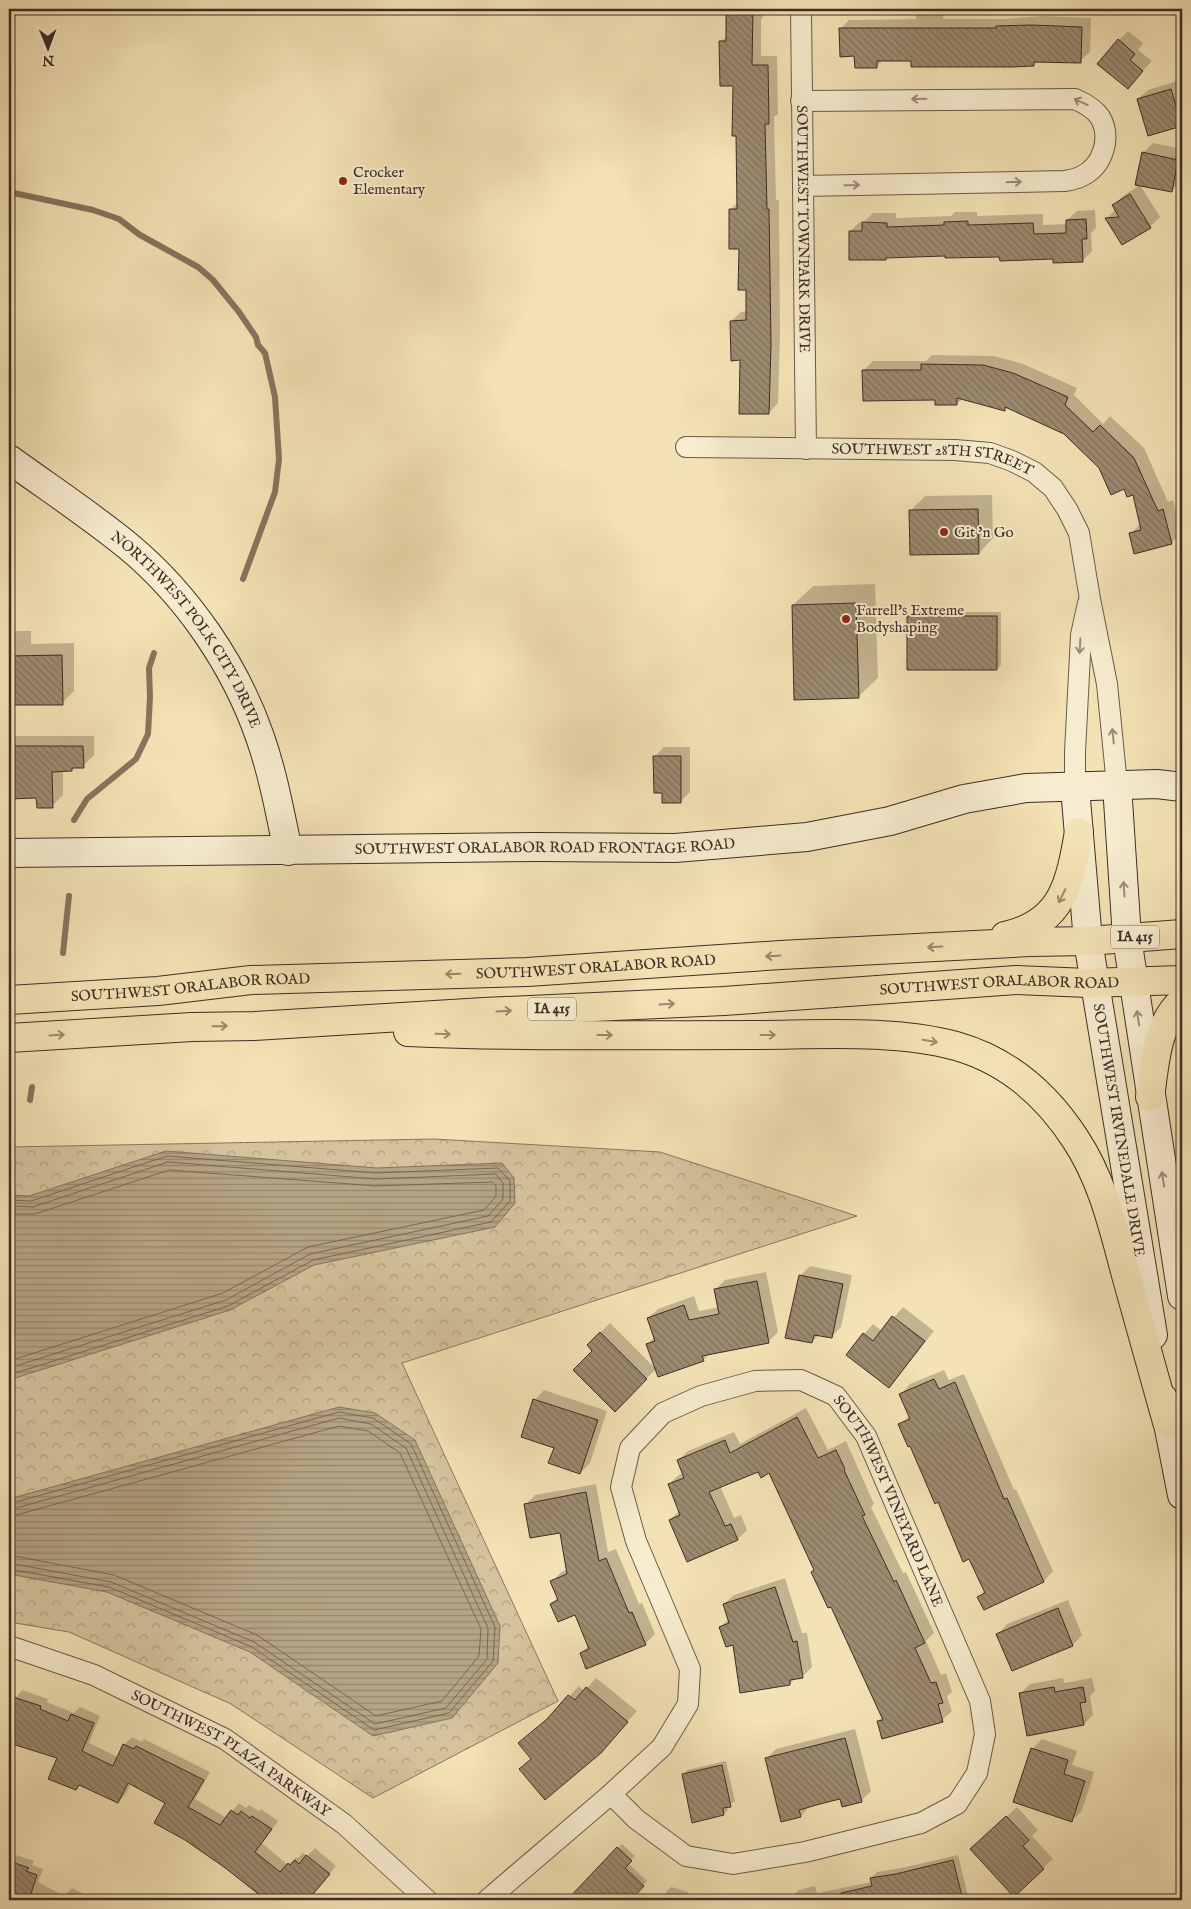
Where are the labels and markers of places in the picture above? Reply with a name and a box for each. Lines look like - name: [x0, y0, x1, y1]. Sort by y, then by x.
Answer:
- place label: Crocker Elementary: [353, 163, 426, 199]
- marker: Crocker Elementary: [337, 175, 349, 187]
- place label: Git 'n Go: [954, 523, 1014, 542]
- marker: Git 'n Go: [938, 526, 950, 538]
- place label: Farrell's Extreme Bodyshaping: [856, 601, 964, 637]
- marker: Farrell's Extreme Bodyshaping: [840, 613, 852, 625]

